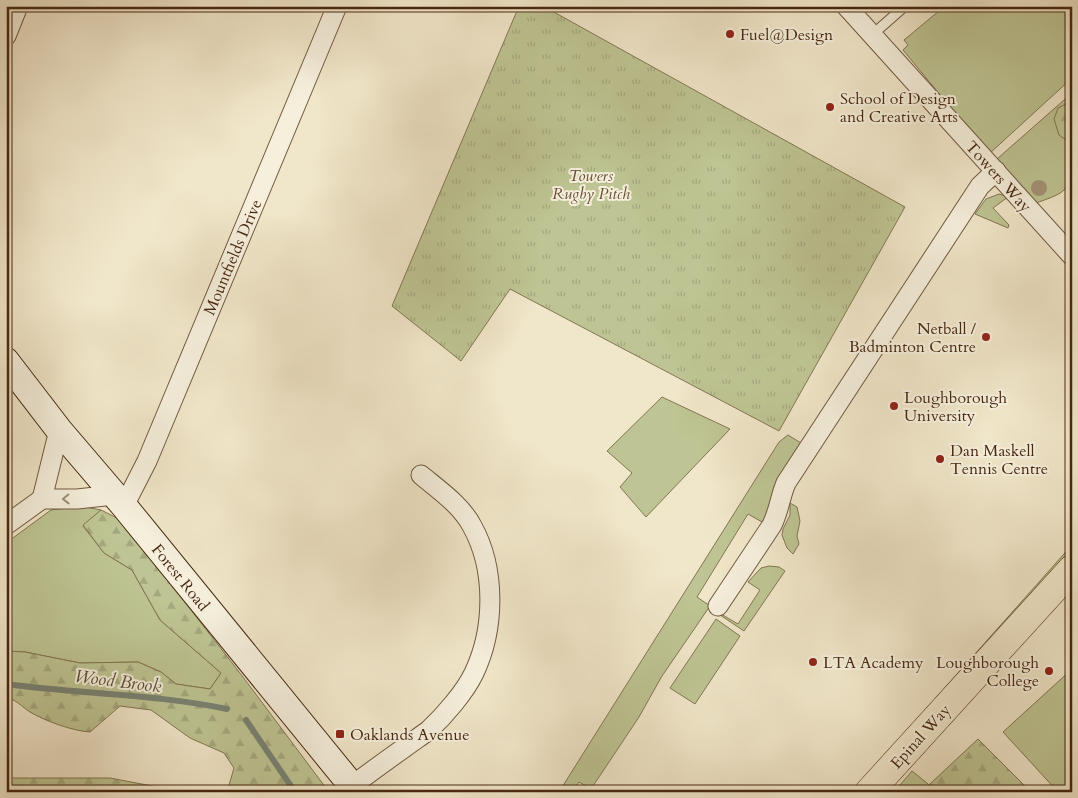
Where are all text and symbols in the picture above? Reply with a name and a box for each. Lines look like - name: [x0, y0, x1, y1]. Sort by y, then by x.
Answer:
- place label: Fuel@Design: [740, 24, 833, 46]
- marker: Fuel@Design: [724, 28, 736, 40]
- place label: School of Design and Creative Arts: [840, 88, 958, 128]
- marker: School of Design and Creative Arts: [824, 101, 836, 113]
- street label: Towers Way: [960, 136, 1037, 218]
- park label: Towers Rugby Pitch: [552, 165, 630, 205]
- street label: Mountfields Drive: [199, 196, 267, 319]
- place label: Netball / Badminton Centre: [849, 318, 977, 358]
- marker: Netball / Badminton Centre: [980, 331, 992, 343]
- place label: Loughborough University: [904, 387, 1007, 427]
- marker: Loughborough University: [888, 400, 900, 412]
- place label: Dan Maskell Tennis Centre: [950, 440, 1048, 480]
- marker: Dan Maskell Tennis Centre: [934, 453, 946, 465]
- one-way arrow: [61, 494, 69, 504]
- street label: Forest Road: [146, 539, 214, 616]
- place label: LTA Academy: [823, 652, 924, 674]
- place label: Loughborough College: [936, 652, 1039, 692]
- marker: LTA Academy: [807, 656, 819, 668]
- water label: Wood Brook: [73, 664, 163, 699]
- marker: Loughborough College: [1043, 665, 1055, 677]
- street label: Epinal Way: [886, 699, 956, 774]
- place label: Oaklands Avenue: [350, 724, 469, 746]
- marker: Oaklands Avenue: [334, 728, 346, 740]

